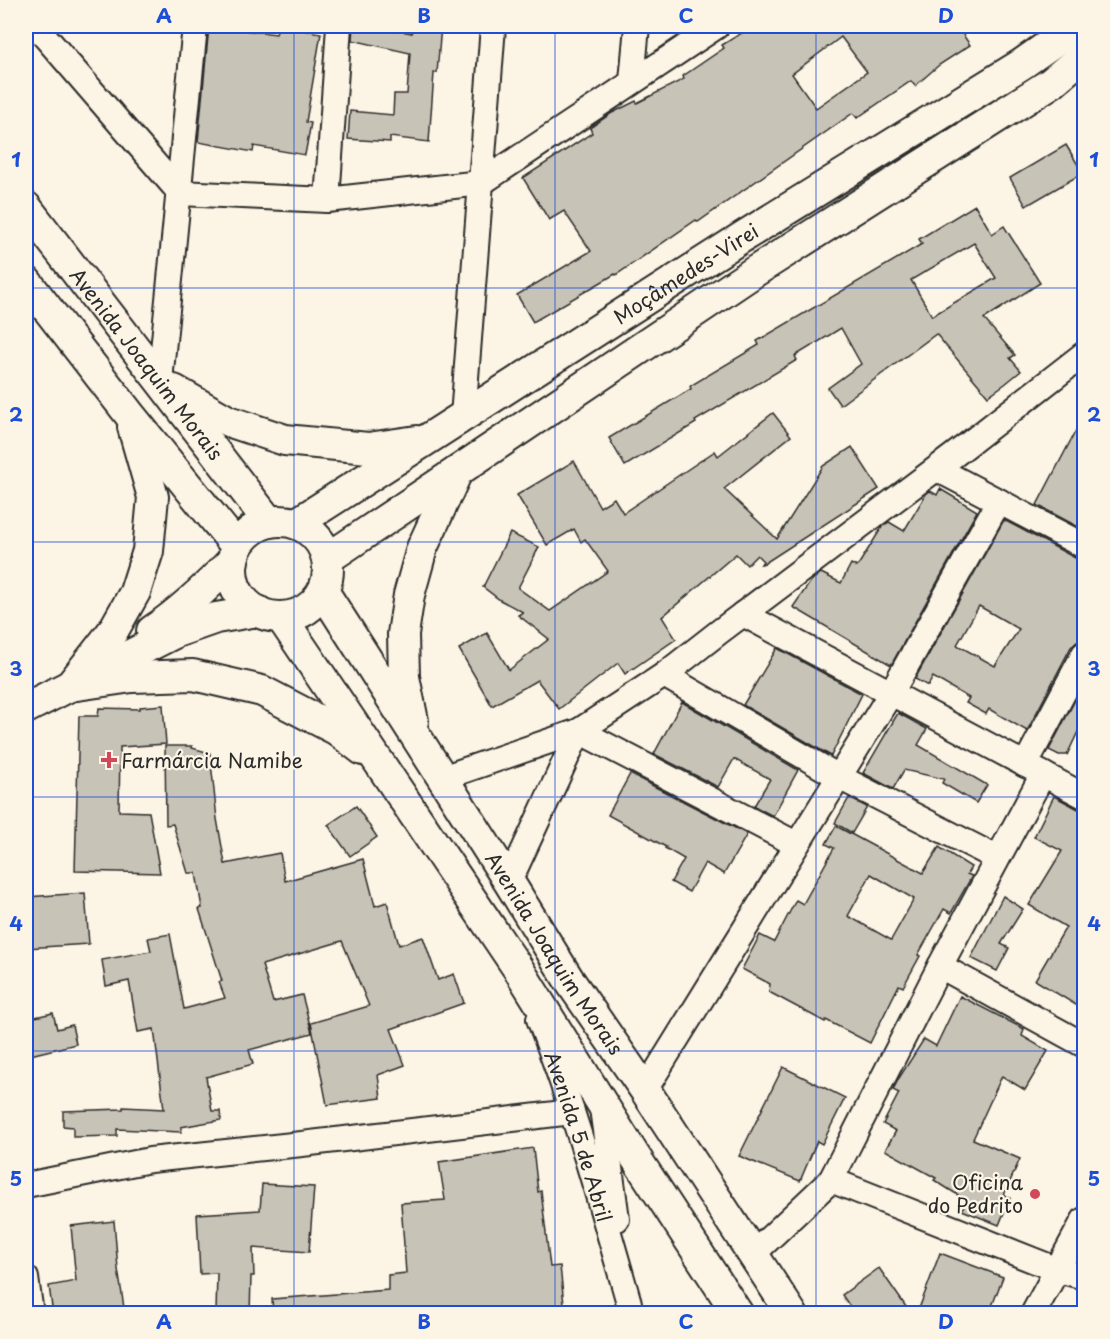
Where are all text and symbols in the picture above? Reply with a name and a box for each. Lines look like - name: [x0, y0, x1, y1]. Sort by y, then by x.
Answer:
- text: A: [156, 0, 172, 30]
- text: B: [417, 0, 431, 30]
- text: C: [678, 0, 694, 30]
- text: D: [938, 0, 954, 30]
- text: 1: [11, 144, 21, 174]
- text: 1: [1089, 144, 1099, 174]
- street label: Moçâmedes-Virei: [607, 216, 764, 331]
- street label: Avenida Joaquim Morais: [63, 261, 231, 466]
- text: 2: [9, 399, 23, 429]
- text: 2: [1087, 399, 1101, 429]
- text: 3: [9, 653, 23, 683]
- text: 3: [1087, 653, 1101, 683]
- place label: Farmárcia Namibe: [121, 745, 303, 775]
- marker: Farmárcia Namibe: [102, 753, 116, 767]
- street label: Avenida Joaquim Morais: [478, 846, 631, 1061]
- text: 4: [9, 908, 23, 938]
- text: 4: [1087, 908, 1101, 938]
- street label: Avenida 5 de Abril: [537, 1047, 620, 1225]
- text: 5: [10, 1163, 22, 1193]
- text: 5: [1088, 1163, 1100, 1193]
- place label: Oficina do Pedrito: [928, 1167, 1023, 1220]
- marker: Oficina do Pedrito: [1028, 1187, 1042, 1201]
- text: A: [156, 1306, 172, 1336]
- text: B: [417, 1306, 431, 1336]
- text: C: [678, 1306, 694, 1336]
- text: D: [938, 1306, 954, 1336]

